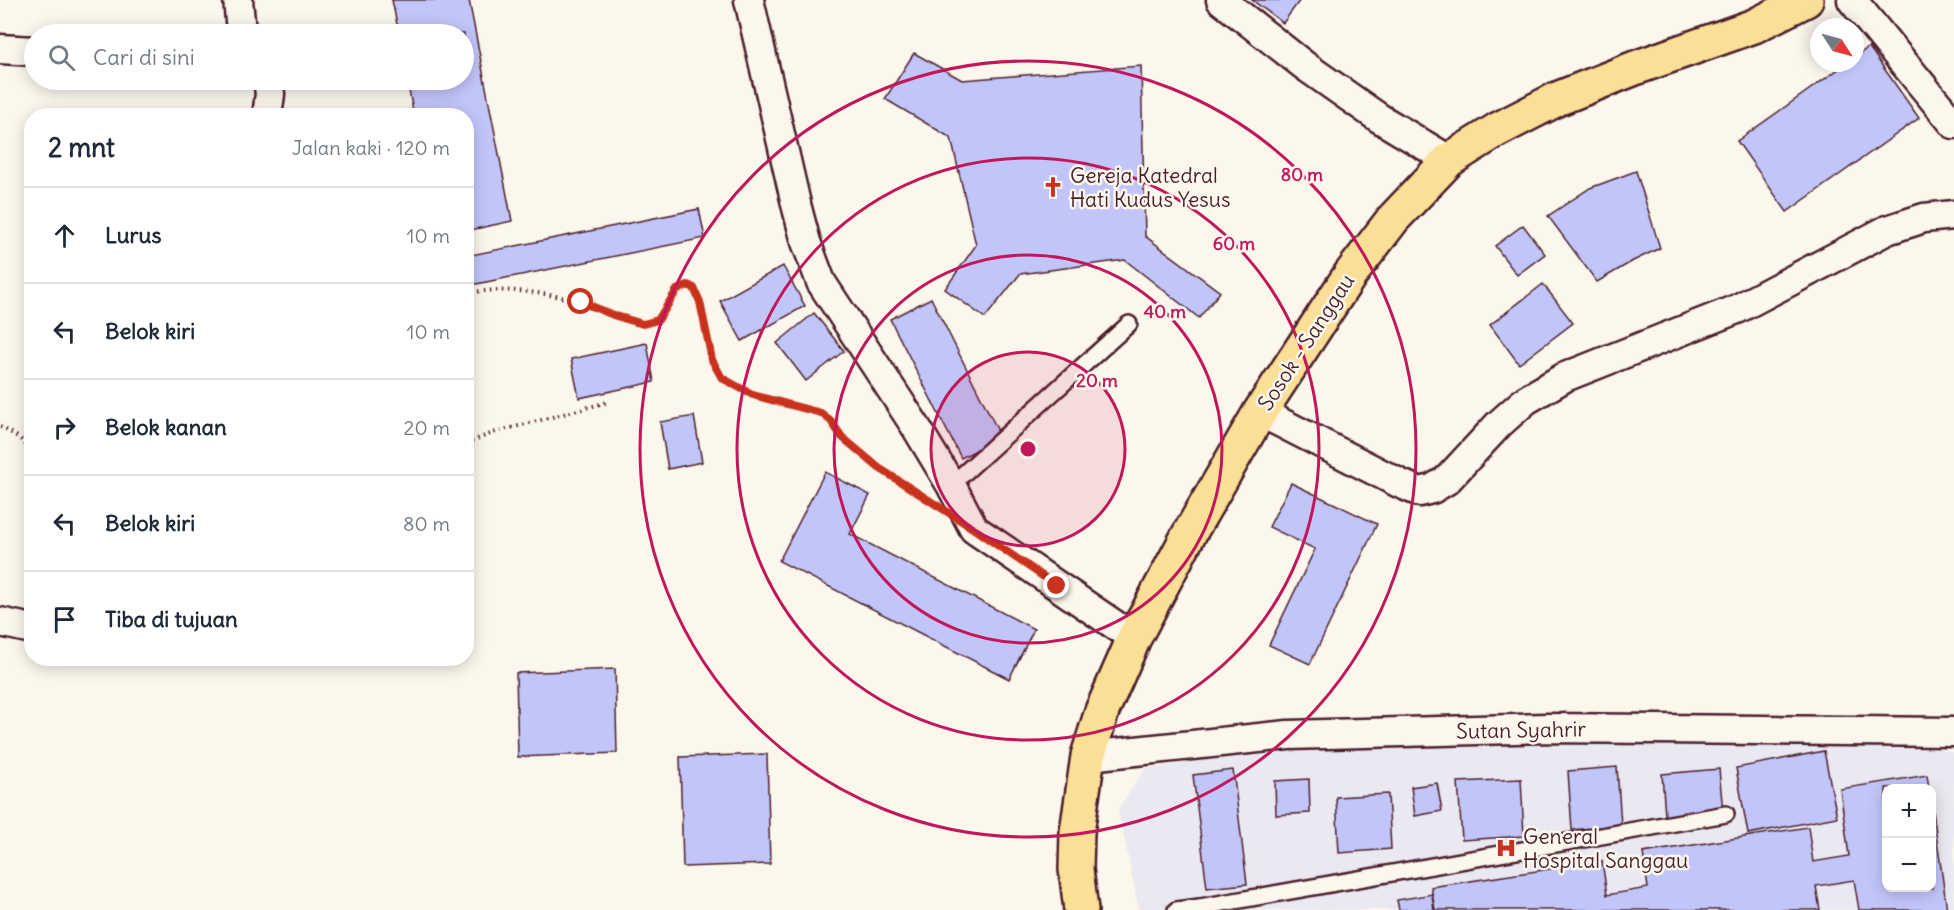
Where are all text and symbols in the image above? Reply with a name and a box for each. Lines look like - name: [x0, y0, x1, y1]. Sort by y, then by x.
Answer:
- north arrow: [1810, 18, 1864, 72]
- search box: [24, 24, 474, 90]
- icon: search: [45, 41, 78, 74]
- text: Cari di sini: [93, 43, 195, 71]
- text: 2 mnt: [48, 131, 115, 164]
- text: Jalan kaki · 120 m: [292, 135, 450, 160]
- place label: Gereja Katedral Hati Kudus Yesus: [1070, 162, 1231, 213]
- text: 80 m: [1281, 163, 1323, 186]
- church icon: Gereja Katedral Hati Kudus Yesus: [1041, 175, 1065, 199]
- icon: ahead: [48, 219, 81, 252]
- text: Lurus: [105, 221, 161, 249]
- text: 10 m: [407, 223, 450, 248]
- text: 60 m: [1213, 232, 1255, 255]
- street label: Sosok - Sanggau: [1252, 268, 1360, 416]
- route start: [567, 288, 593, 314]
- text: 40 m: [1144, 300, 1186, 323]
- icon: left: [48, 315, 81, 348]
- text: Belok kiri: [105, 317, 195, 345]
- text: 10 m: [407, 319, 450, 344]
- text: 20 m: [1076, 369, 1118, 392]
- icon: right: [48, 411, 81, 444]
- text: Belok kanan: [105, 413, 227, 441]
- text: 20 m: [404, 415, 450, 440]
- centre of rings: [1018, 439, 1038, 459]
- icon: left: [48, 507, 81, 540]
- text: Belok kiri: [105, 509, 195, 537]
- text: 80 m: [403, 511, 450, 536]
- route end: [1043, 572, 1069, 598]
- icon: arrive: [48, 603, 81, 636]
- text: Tiba di tujuan: [105, 605, 238, 633]
- street label: Sutan Syahrir: [1456, 715, 1587, 745]
- map controls: [1882, 784, 1936, 892]
- button: +: [1882, 784, 1936, 838]
- place label: General Hospital Sanggau: [1523, 823, 1688, 874]
- hospital icon: General Hospital Sanggau: [1494, 836, 1518, 860]
- button: −: [1882, 838, 1936, 892]

